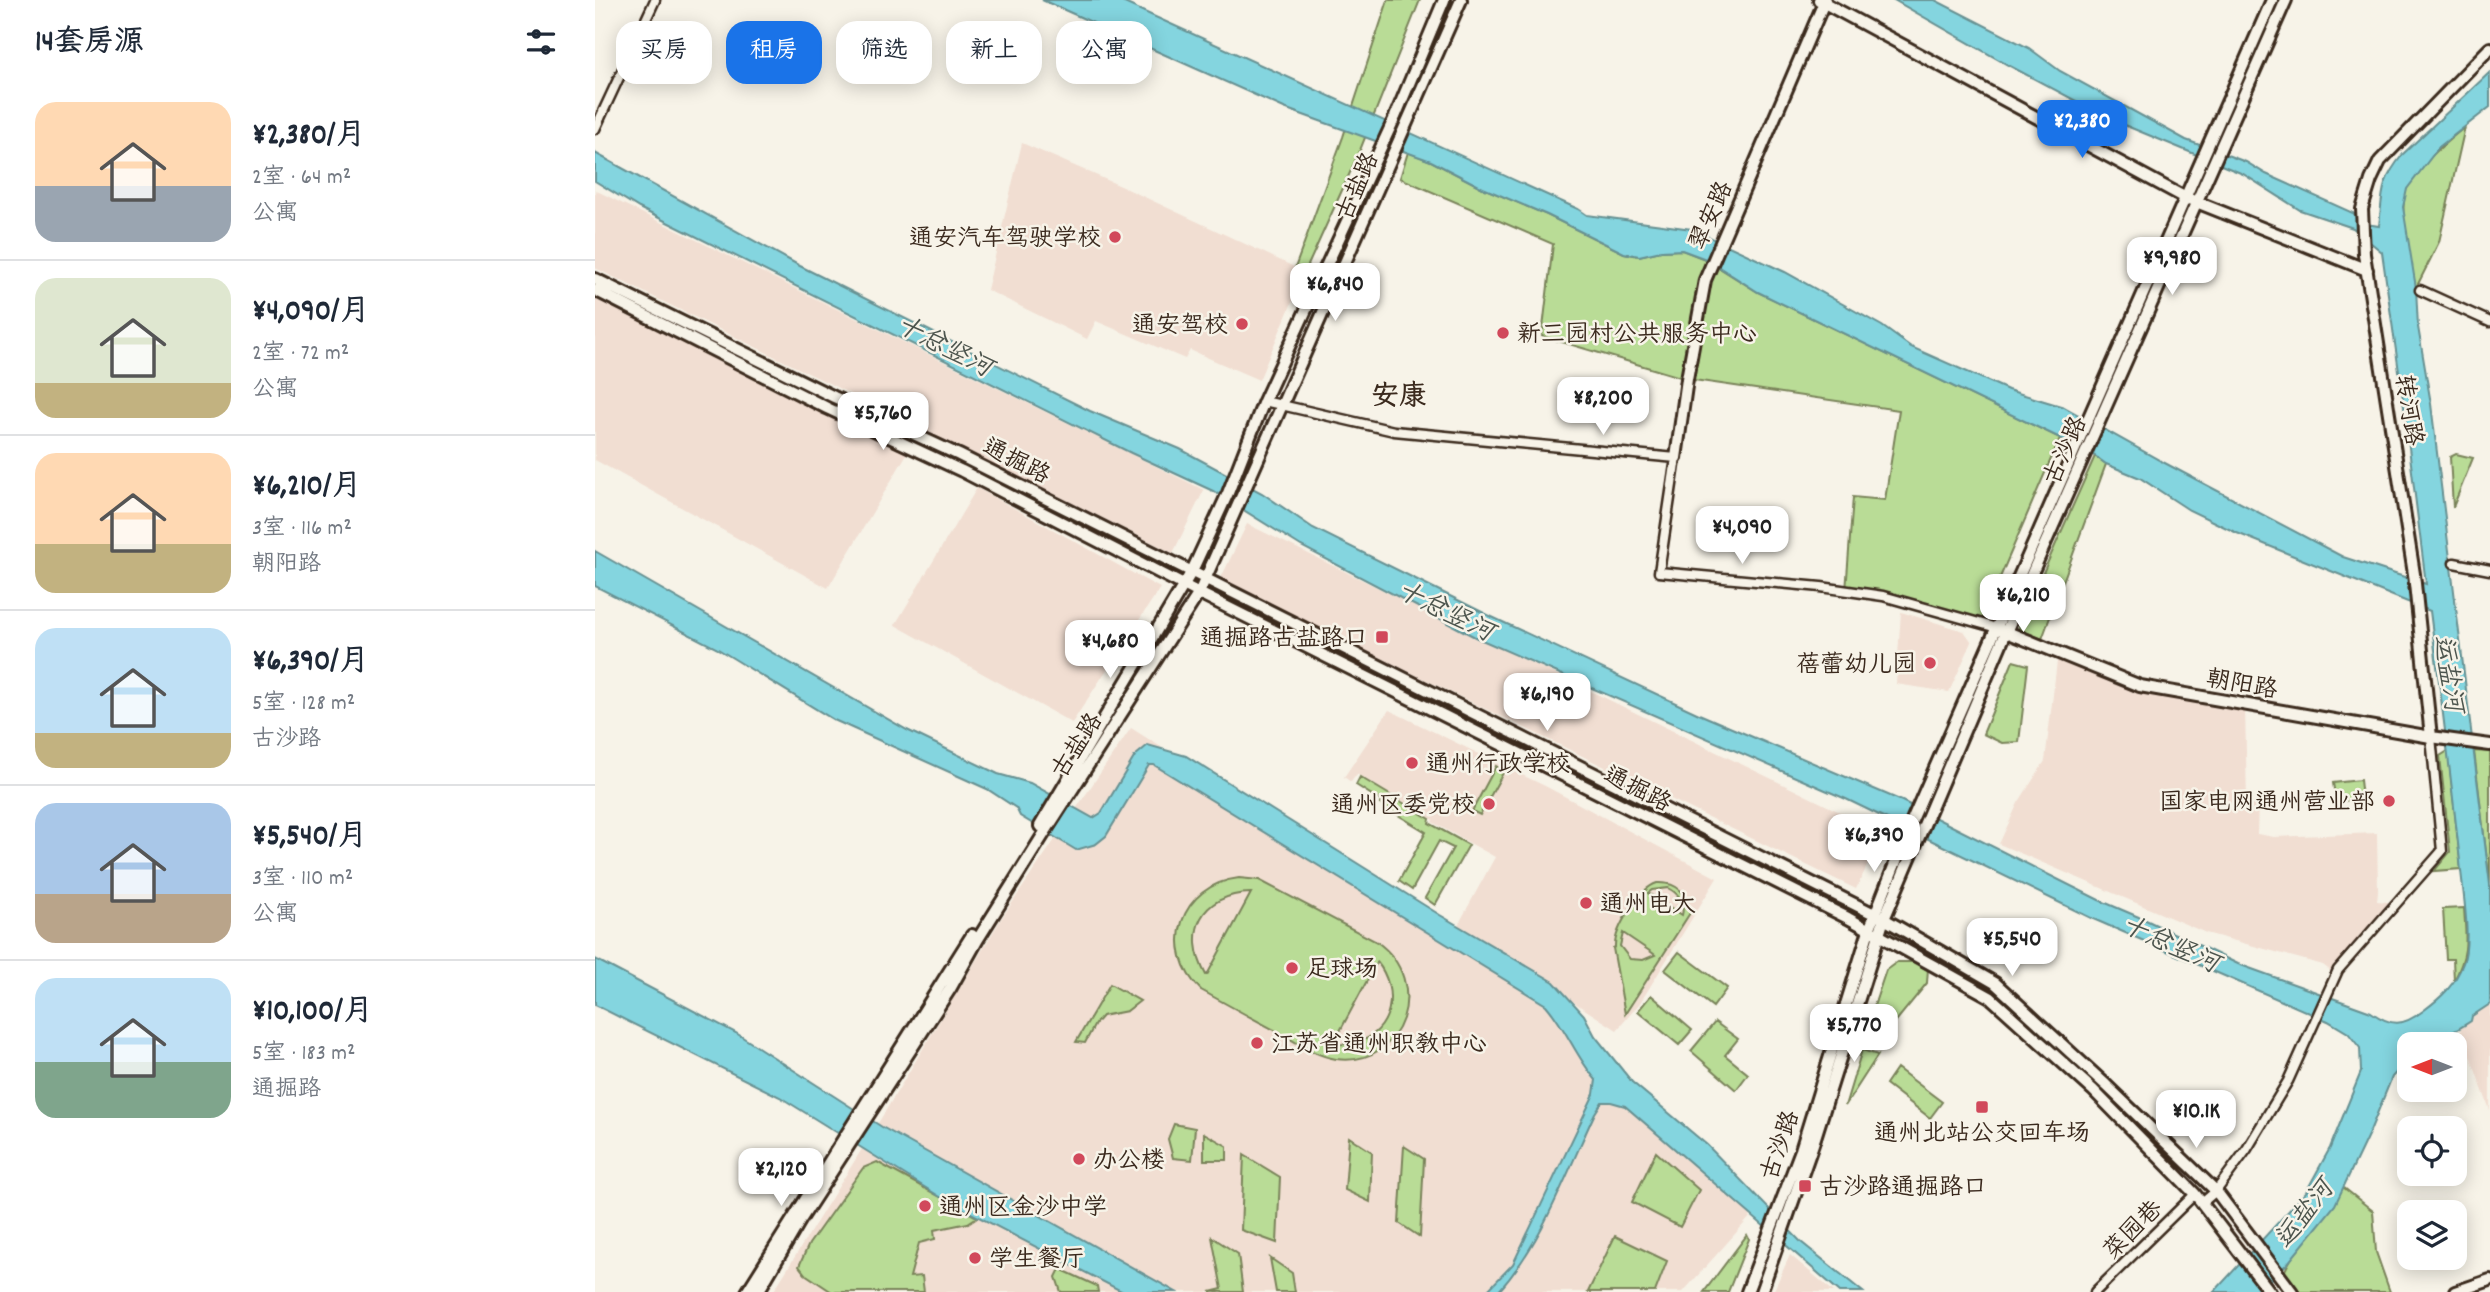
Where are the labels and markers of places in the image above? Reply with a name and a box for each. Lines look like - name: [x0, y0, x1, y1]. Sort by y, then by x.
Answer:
- pin: ¥2,380: [2025, 100, 2139, 160]
- place label: 通安汽车驾驶学校: [909, 223, 1101, 257]
- marker: 通安汽车驾驶学校: [1107, 229, 1123, 245]
- pin: ¥9,980: [2115, 238, 2229, 297]
- pin: ¥6,840: [1278, 264, 1392, 323]
- place label: 通安驾校: [1132, 310, 1228, 344]
- marker: 通安驾校: [1234, 316, 1250, 332]
- place label: 新三园村公共服务中心: [1517, 319, 1757, 353]
- marker: 新三园村公共服务中心: [1495, 325, 1511, 341]
- pin: ¥8,200: [1546, 378, 1660, 437]
- pin: ¥5,760: [826, 392, 940, 452]
- pin: ¥4,090: [1685, 506, 1799, 566]
- pin: ¥6,210: [1966, 574, 2080, 634]
- pin: ¥4,680: [1053, 620, 1167, 680]
- place label: 通掘路古盐路口: [1200, 623, 1368, 657]
- marker: 通掘路古盐路口: [1374, 629, 1390, 645]
- place label: 蓓蕾幼儿园: [1796, 649, 1916, 683]
- marker: 蓓蕾幼儿园: [1922, 655, 1938, 671]
- pin: ¥6,190: [1490, 674, 1604, 733]
- place label: 通州行政学校: [1426, 749, 1570, 783]
- marker: 通州行政学校: [1404, 755, 1420, 771]
- place label: 国家电网通州营业部: [2159, 787, 2375, 821]
- place label: 通州区委党校: [1331, 790, 1475, 824]
- marker: 国家电网通州营业部: [2381, 793, 2397, 809]
- marker: 通州区委党校: [1481, 796, 1497, 812]
- pin: ¥6,390: [1817, 814, 1931, 874]
- place label: 通州电大: [1600, 889, 1696, 923]
- marker: 通州电大: [1578, 895, 1594, 911]
- pin: ¥5,540: [1955, 918, 2069, 978]
- place label: 足球场: [1306, 954, 1378, 988]
- marker: 足球场: [1284, 960, 1300, 976]
- pin: ¥5,770: [1797, 1004, 1911, 1064]
- place label: 江苏省通州职教中心: [1271, 1029, 1487, 1063]
- marker: 江苏省通州职教中心: [1249, 1035, 1265, 1051]
- pin: ¥10.1K: [2139, 1090, 2253, 1150]
- marker: 通州北站公交回车场: [1974, 1099, 1990, 1115]
- place label: 通州北站公交回车场: [1874, 1118, 2090, 1152]
- place label: 办公楼: [1093, 1145, 1165, 1179]
- pin: ¥2,120: [724, 1148, 838, 1208]
- marker: 办公楼: [1071, 1151, 1087, 1167]
- place label: 古沙路通掘路口: [1819, 1172, 1987, 1206]
- marker: 古沙路通掘路口: [1797, 1178, 1813, 1194]
- place label: 通州区金沙中学: [939, 1192, 1107, 1226]
- marker: 通州区金沙中学: [917, 1198, 933, 1214]
- place label: 学生餐厅: [989, 1244, 1085, 1278]
- marker: 学生餐厅: [967, 1250, 983, 1266]

